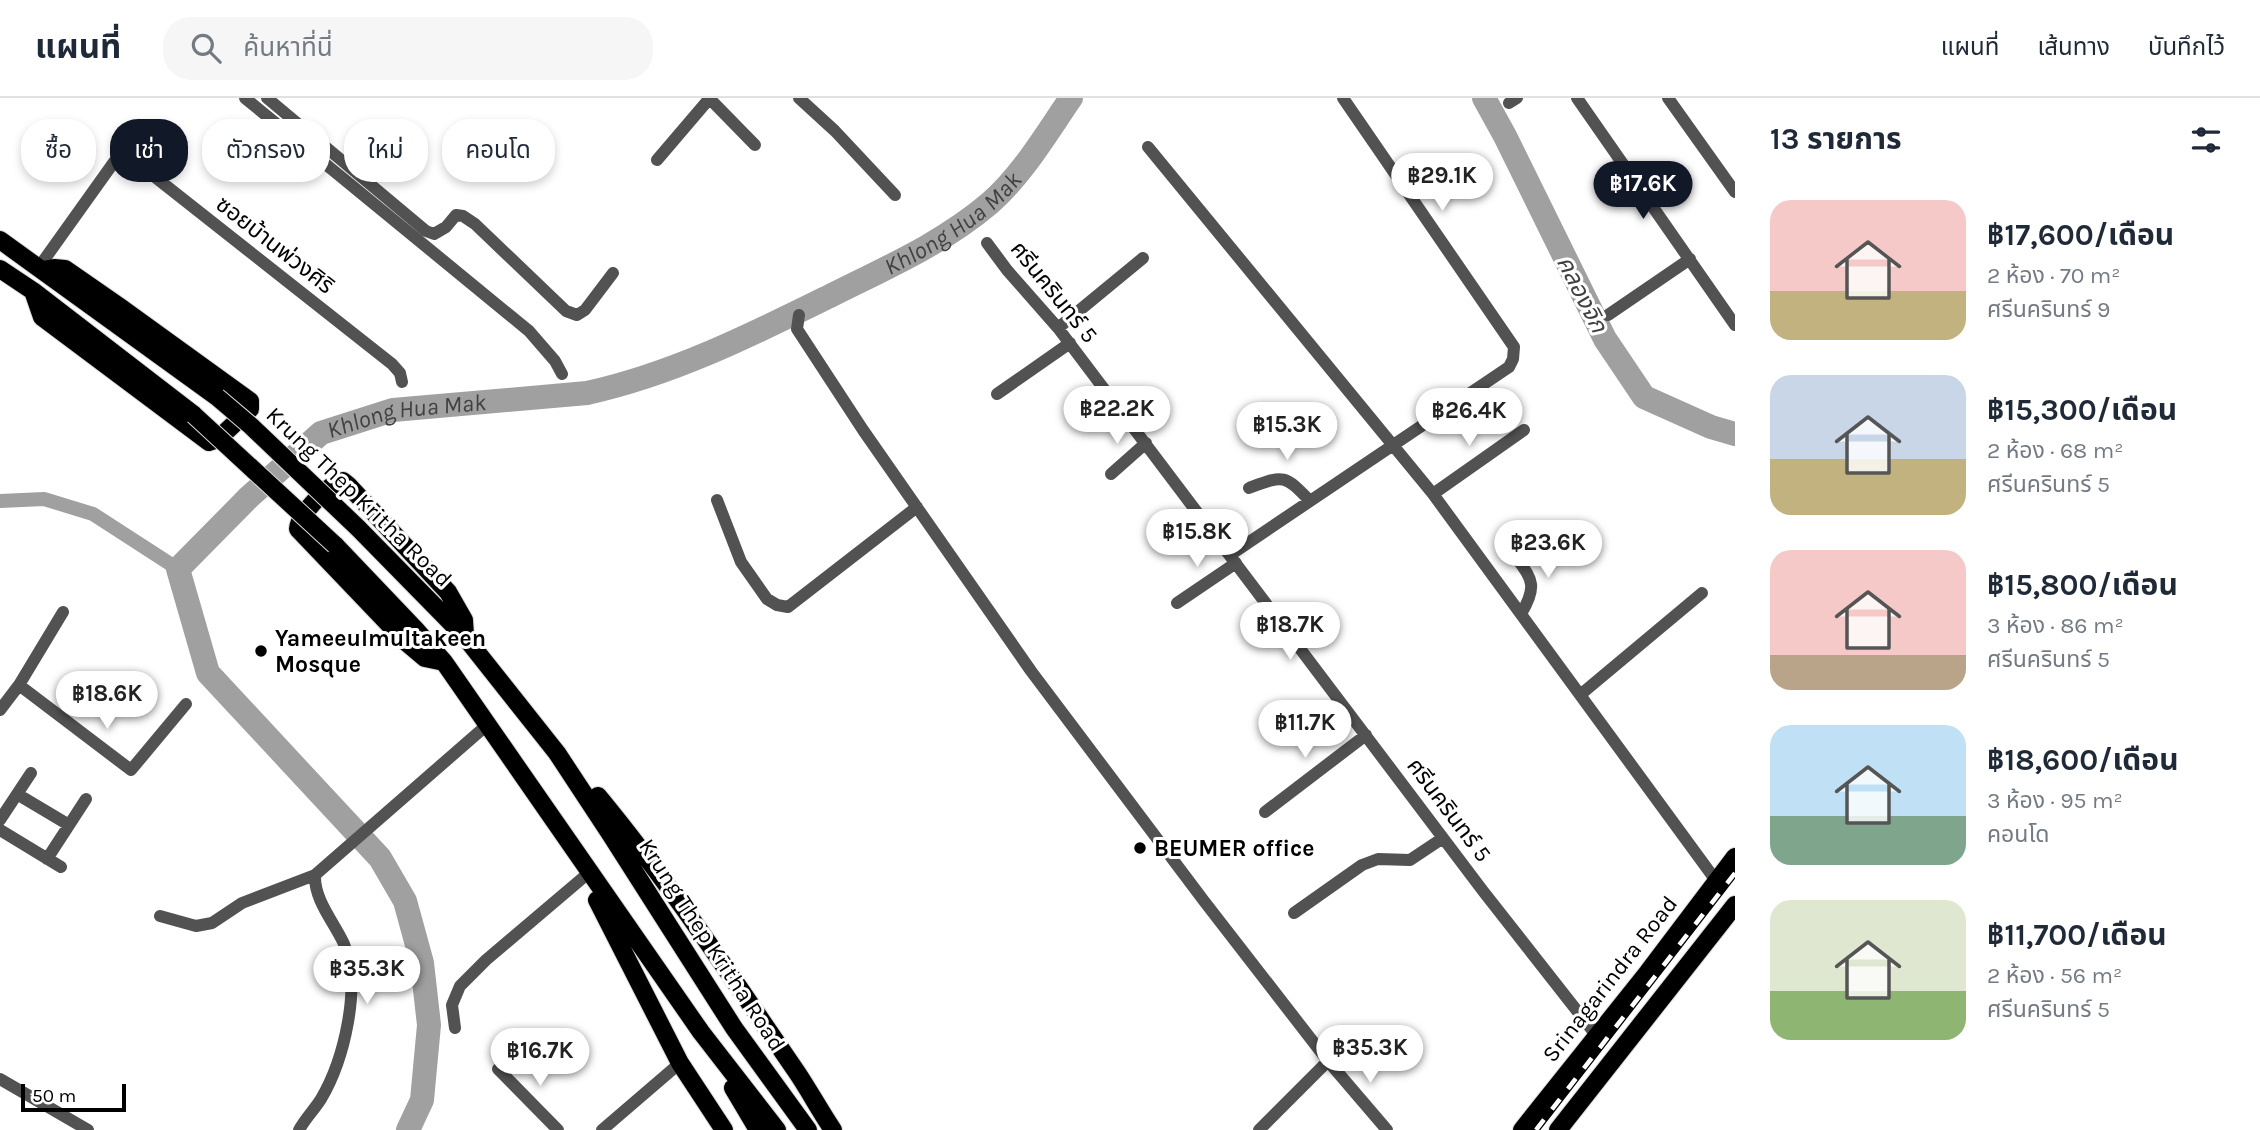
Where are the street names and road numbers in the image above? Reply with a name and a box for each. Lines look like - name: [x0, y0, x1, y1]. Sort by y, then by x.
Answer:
- street label: ซอยบ้านพ่วงศิริ: [211, 191, 339, 299]
- street label: ศรีนครินทร์ 5: [1005, 236, 1103, 348]
- street label: Krung Thep Kritha Road: [261, 401, 457, 593]
- street label: ศรีนครินทร์ 5: [1401, 753, 1497, 867]
- street label: Krung Thep Kritha Road: [633, 834, 791, 1056]
- street label: Srinagarindra Road: [1537, 891, 1683, 1067]

